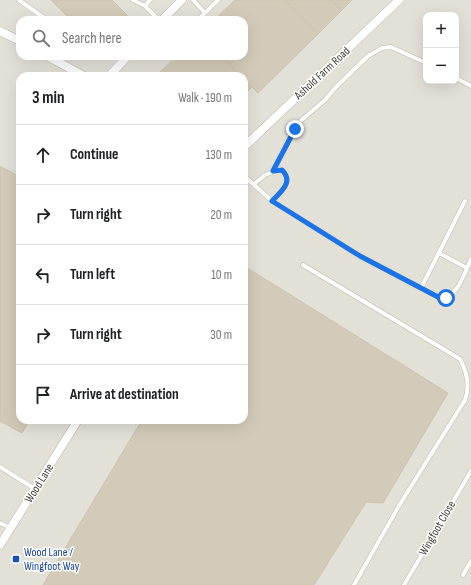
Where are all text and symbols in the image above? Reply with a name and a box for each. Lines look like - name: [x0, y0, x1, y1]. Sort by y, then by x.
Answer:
- map controls: [423, 12, 459, 84]
- button: +: [423, 12, 459, 48]
- search box: [16, 16, 248, 60]
- icon: search: [30, 27, 52, 49]
- text: Search here: [62, 29, 122, 48]
- street label: Ashold Farm Road: [291, 44, 353, 104]
- button: −: [423, 48, 459, 84]
- text: 3 min: [32, 88, 65, 108]
- text: Walk · 190 m: [178, 90, 232, 106]
- route end: [286, 120, 304, 138]
- icon: ahead: [32, 144, 54, 166]
- text: Continue: [70, 145, 119, 164]
- text: 130 m: [206, 147, 232, 163]
- icon: right: [32, 204, 54, 226]
- text: Turn right: [70, 205, 122, 224]
- text: 20 m: [210, 207, 232, 223]
- icon: left: [32, 264, 54, 286]
- text: Turn left: [70, 265, 115, 284]
- text: 10 m: [211, 267, 232, 283]
- route start: [437, 289, 455, 307]
- icon: right: [32, 324, 54, 346]
- text: Turn right: [70, 325, 122, 344]
- text: 30 m: [210, 327, 232, 343]
- icon: arrive: [32, 384, 54, 406]
- text: Arrive at destination: [70, 385, 179, 404]
- street label: Wood Lane: [22, 461, 57, 506]
- street label: Wingfoot Close: [416, 498, 459, 558]
- place label: Wood Lane / Wingfoot Way: [24, 545, 80, 574]
- marker: Wood Lane / Wingfoot Way: [11, 554, 21, 564]

